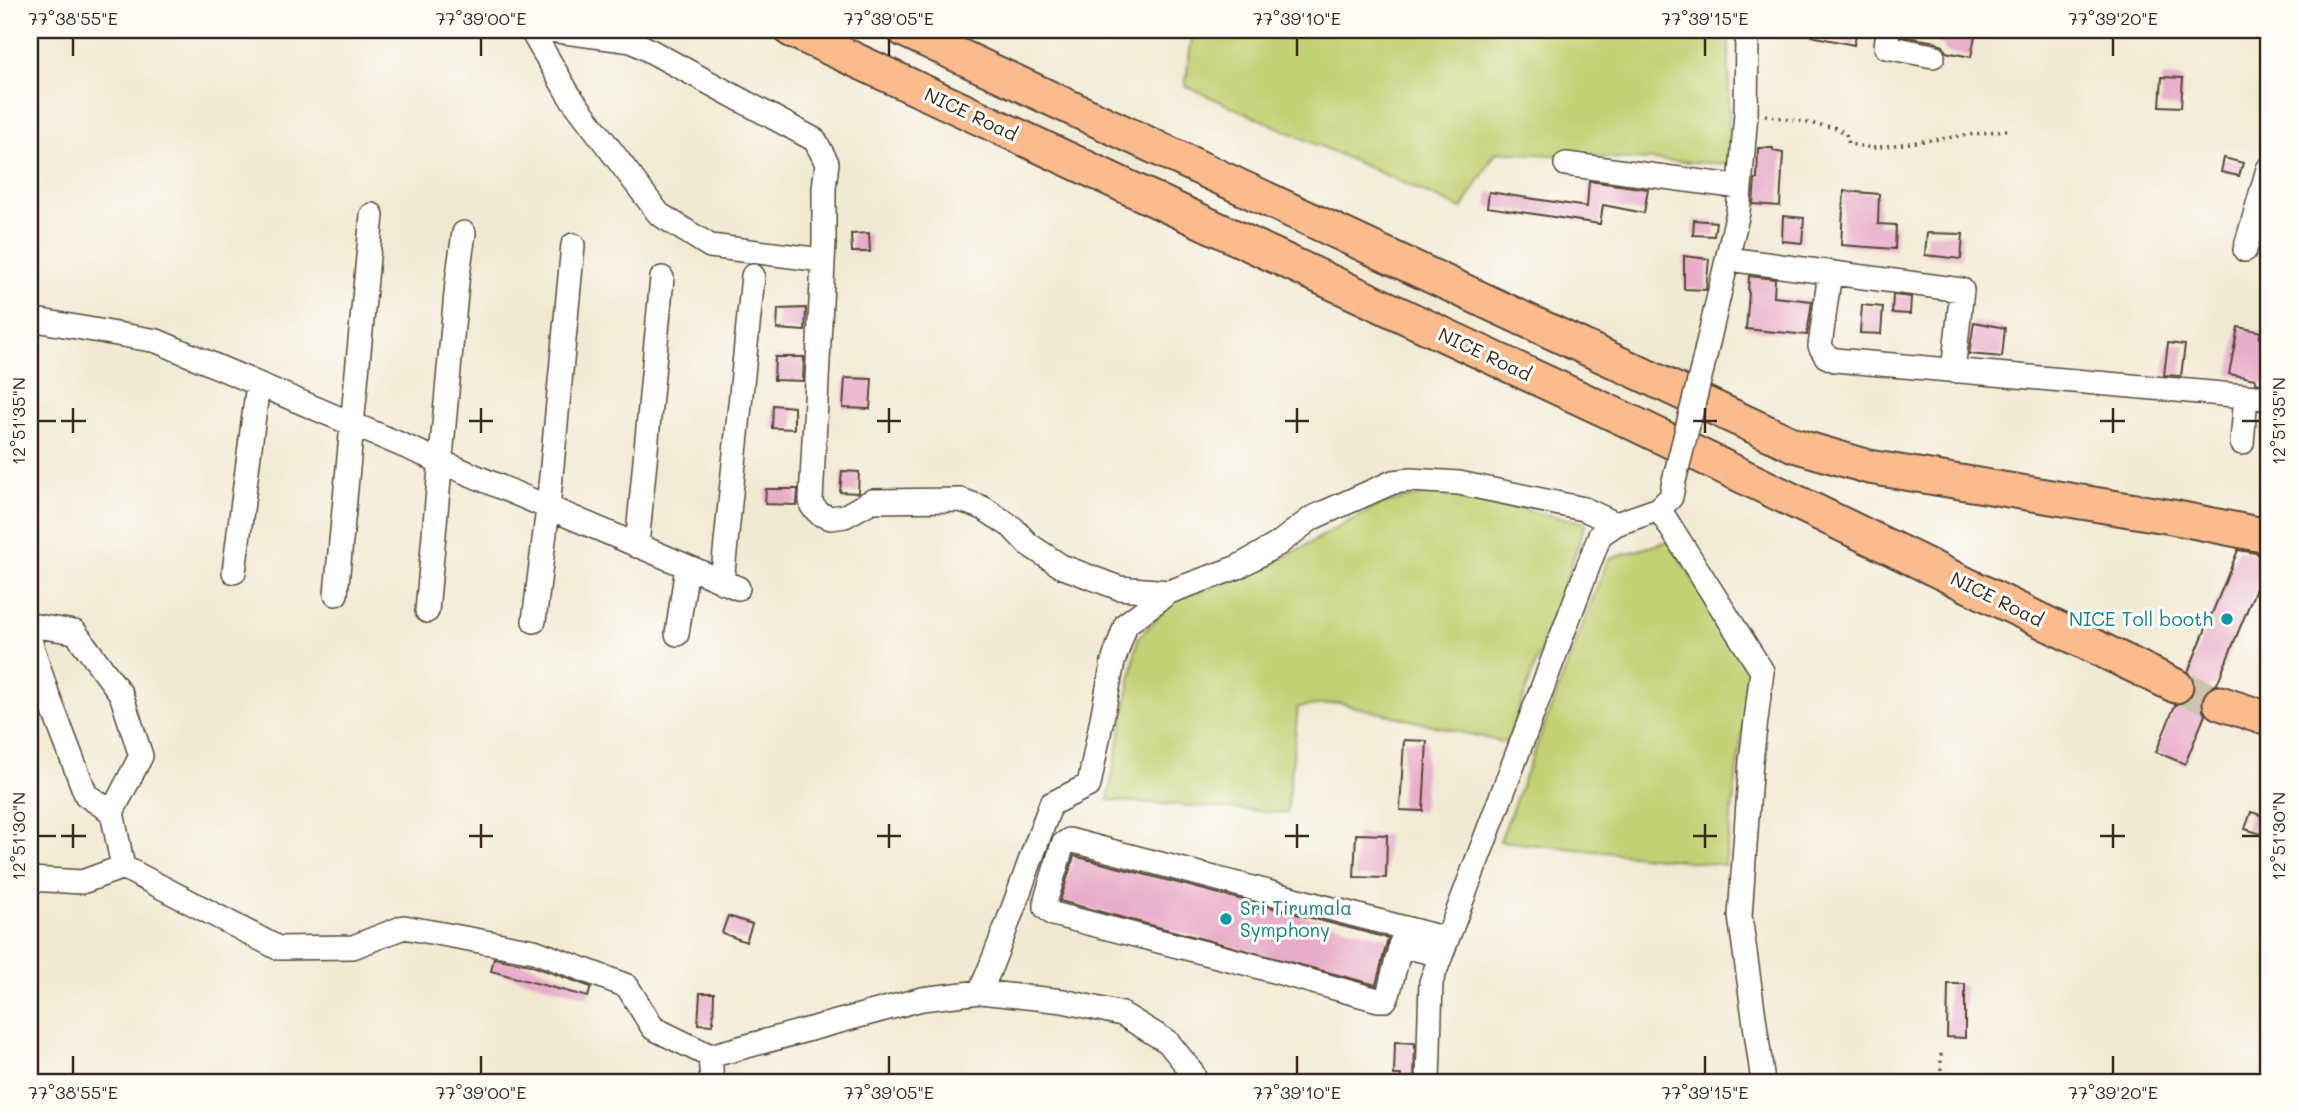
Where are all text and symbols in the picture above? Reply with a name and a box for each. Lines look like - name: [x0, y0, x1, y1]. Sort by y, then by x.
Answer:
- text: 77°38'55"E: [28, 6, 118, 30]
- text: 77°39'00"E: [436, 6, 527, 30]
- text: 77°39'05"E: [844, 6, 934, 30]
- text: 77°39'10"E: [1253, 6, 1341, 30]
- text: 77°39'15"E: [1661, 6, 1749, 30]
- text: 77°39'20"E: [2068, 6, 2158, 30]
- street label: NICE Road: [921, 81, 1022, 146]
- street label: NICE Road: [1435, 321, 1536, 386]
- text: 12°51'35"N: [6, 377, 30, 465]
- text: 12°51'35"N: [2266, 377, 2290, 465]
- street label: NICE Road: [1947, 565, 2048, 632]
- place label: NICE Toll booth: [2069, 606, 2213, 631]
- marker: NICE Toll booth: [2219, 611, 2235, 627]
- text: 12°51'30"N: [6, 792, 30, 880]
- text: 12°51'30"N: [2266, 792, 2290, 880]
- place label: Sri Tirumala Symphony: [1240, 895, 1352, 942]
- marker: Sri Tirumala Symphony: [1218, 911, 1234, 927]
- text: 77°38'55"E: [28, 1080, 118, 1104]
- text: 77°39'00"E: [436, 1080, 527, 1104]
- text: 77°39'05"E: [844, 1080, 934, 1104]
- text: 77°39'10"E: [1253, 1080, 1341, 1104]
- text: 77°39'15"E: [1661, 1080, 1749, 1104]
- text: 77°39'20"E: [2068, 1080, 2158, 1104]

